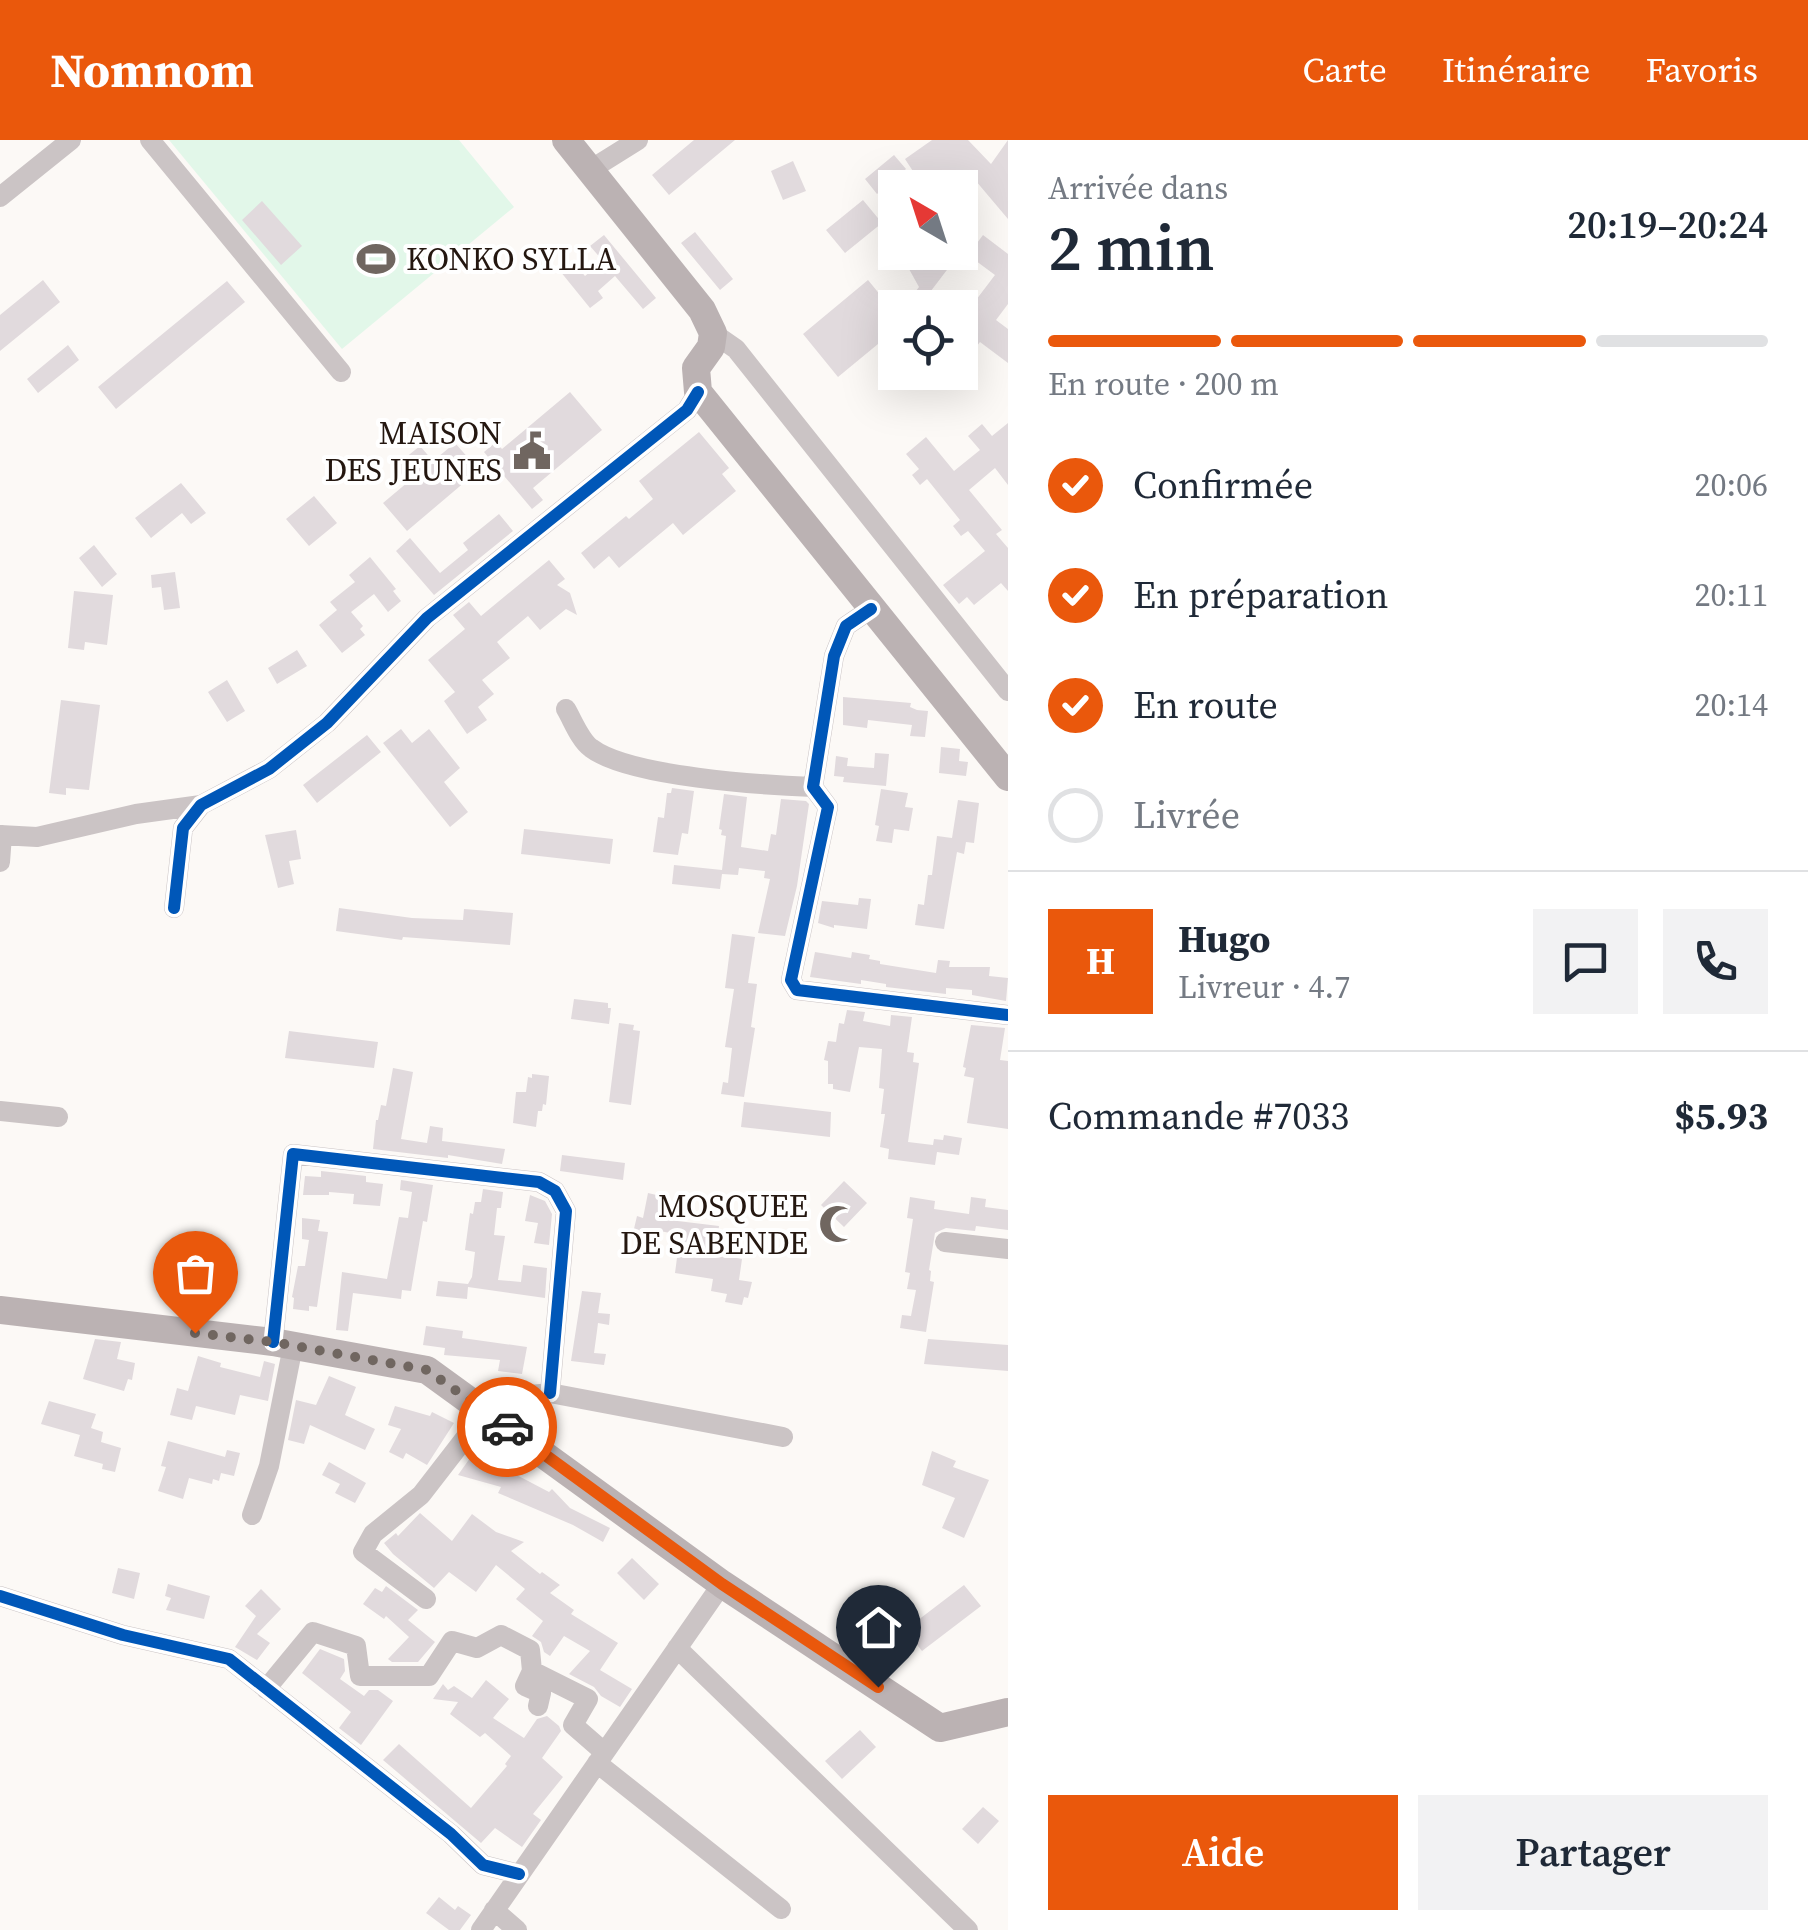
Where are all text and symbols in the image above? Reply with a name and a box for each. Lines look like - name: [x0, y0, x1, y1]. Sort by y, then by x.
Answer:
- text: Nomnom: [50, 37, 254, 103]
- text: Carte: [1303, 46, 1387, 94]
- text: Itinéraire: [1442, 46, 1590, 94]
- text: Favoris: [1645, 46, 1758, 94]
- text: Arrivée dans: [1048, 166, 1228, 210]
- north arrow: [878, 170, 978, 270]
- map controls: [878, 170, 978, 390]
- text: 20:19–20:24: [1567, 199, 1768, 251]
- text: 2 min: [1048, 203, 1215, 292]
- place label: KONKO SYLLA: [406, 237, 617, 281]
- sports icon: KONKO SYLLA: [355, 238, 397, 280]
- button: locate: [878, 290, 978, 390]
- text: En route · 200 m: [1048, 362, 1279, 406]
- place label: MAISON DES JEUNES: [324, 411, 502, 492]
- public building icon: MAISON DES JEUNES: [511, 430, 553, 472]
- icon: check: [1048, 458, 1103, 513]
- text: Confirmée: [1133, 459, 1313, 511]
- text: 20:06: [1694, 463, 1768, 507]
- icon: check: [1048, 568, 1103, 623]
- text: En préparation: [1133, 569, 1389, 621]
- text: 20:11: [1694, 573, 1768, 617]
- icon: check: [1048, 678, 1103, 733]
- text: En route: [1133, 679, 1278, 731]
- text: 20:14: [1694, 683, 1768, 727]
- text: Livrée: [1133, 789, 1240, 841]
- button: chat: [1533, 909, 1638, 1014]
- button: phone: [1663, 909, 1768, 1014]
- text: Hugo: [1178, 913, 1270, 965]
- text: H: [1086, 935, 1115, 987]
- text: Livreur · 4.7: [1178, 965, 1350, 1009]
- text: Commande #7033: [1048, 1090, 1349, 1142]
- text: $5.93: [1674, 1090, 1768, 1142]
- place label: MOSQUEE DE SABENDE: [620, 1184, 808, 1265]
- mosque icon: MOSQUEE DE SABENDE: [817, 1203, 859, 1245]
- pin: [153, 1231, 238, 1334]
- icon: bag: [168, 1246, 223, 1301]
- courier: [457, 1377, 557, 1477]
- icon: car: [480, 1400, 535, 1455]
- pin: [836, 1585, 921, 1688]
- icon: home: [851, 1600, 906, 1655]
- button: Aide: [1048, 1795, 1398, 1910]
- button: Partager: [1418, 1795, 1768, 1910]

